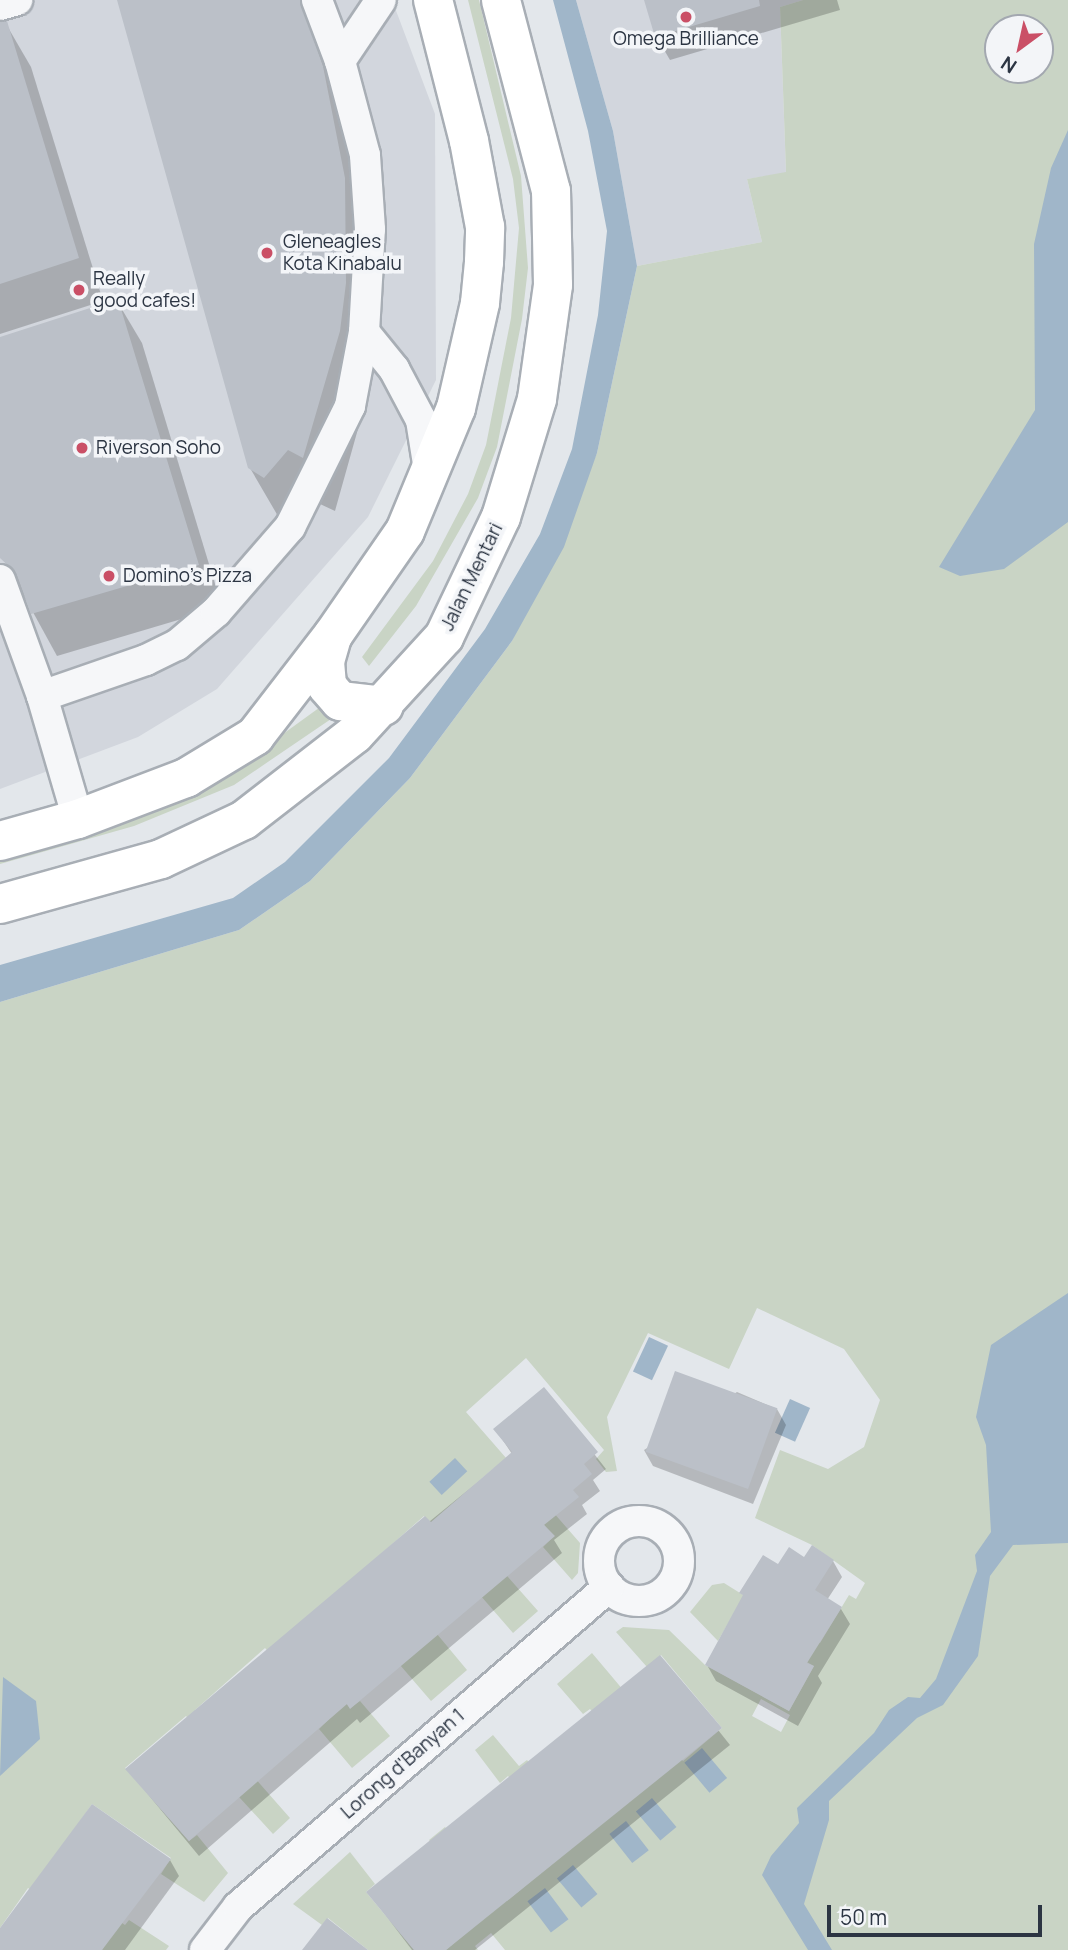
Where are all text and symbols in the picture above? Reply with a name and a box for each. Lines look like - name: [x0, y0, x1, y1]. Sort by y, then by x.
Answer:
- marker: Omega Brilliance: [678, 9, 694, 25]
- north arrow: [984, 14, 1054, 84]
- place label: Omega Brilliance: [613, 28, 759, 50]
- text: N: [996, 50, 1021, 80]
- place label: Gleneagles Kota Kinabalu: [283, 231, 402, 275]
- marker: Gleneagles Kota Kinabalu: [257, 243, 277, 263]
- place label: Really good cafes!: [93, 268, 196, 312]
- marker: Really good cafes!: [71, 282, 87, 298]
- place label: Riverson Soho: [96, 437, 221, 459]
- marker: Riverson Soho: [74, 440, 90, 456]
- street label: Jalan Mentari: [436, 519, 508, 635]
- place label: Domino's Pizza: [123, 565, 252, 587]
- marker: Domino's Pizza: [101, 568, 117, 584]
- street label: Lorong d'Banyan 1: [337, 1704, 469, 1824]
- scale bar: [830, 1890, 1045, 1934]
- text: 50 m: [840, 1903, 887, 1931]

